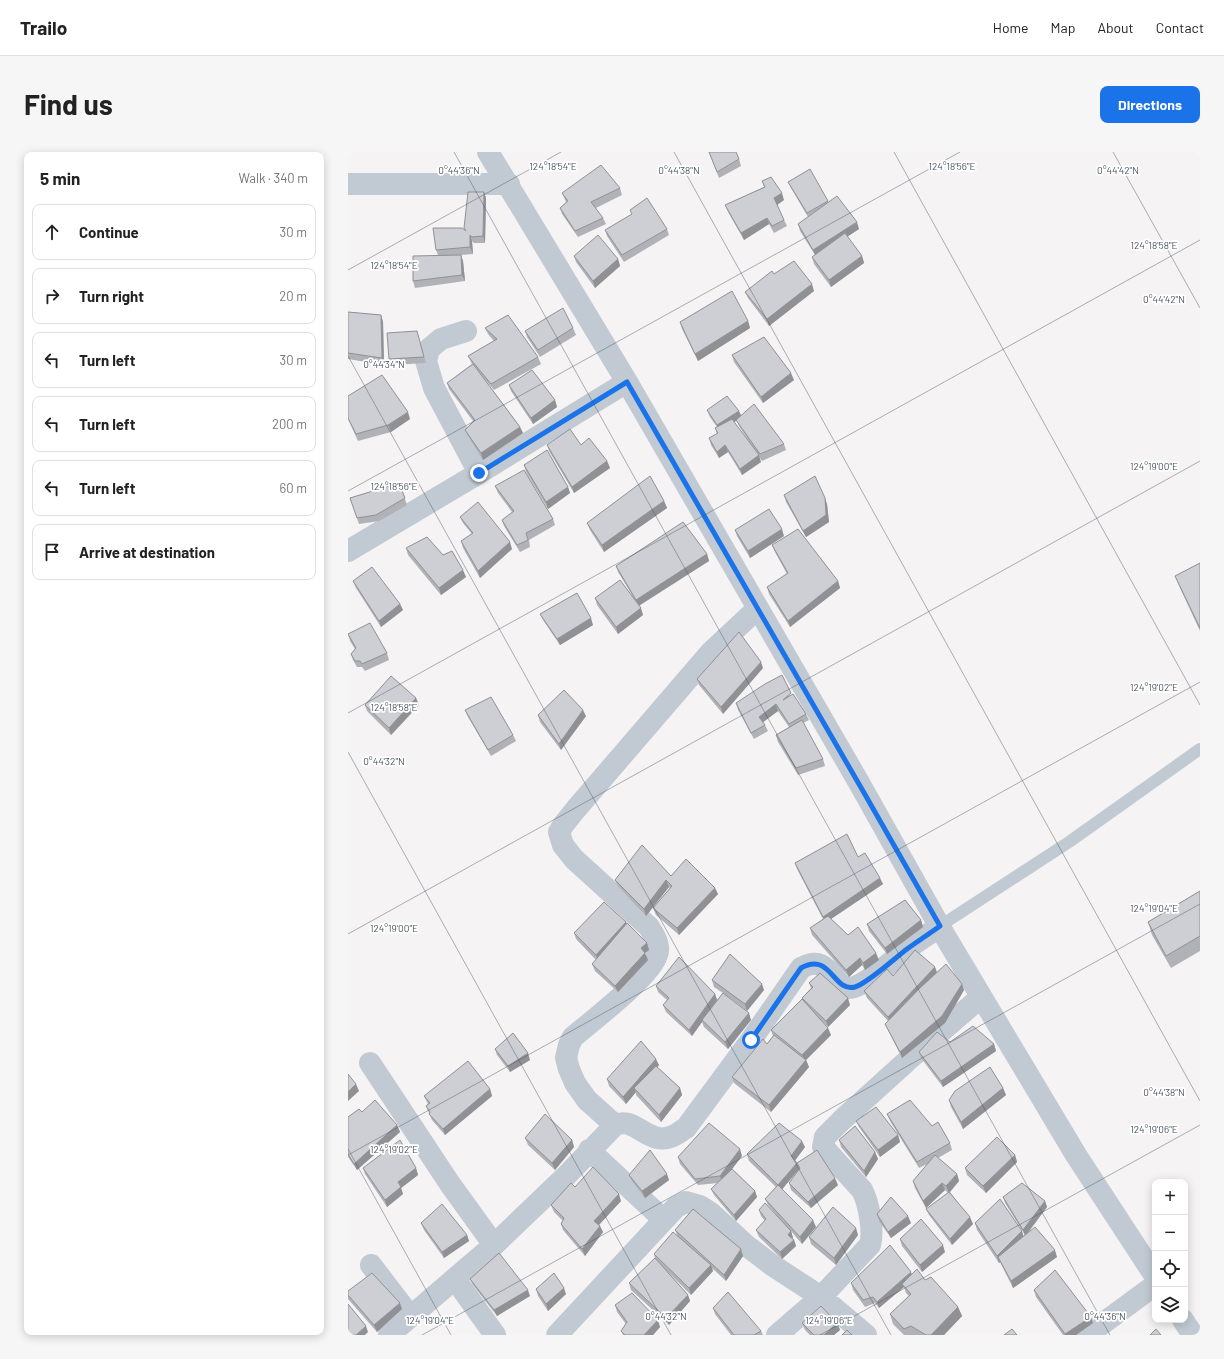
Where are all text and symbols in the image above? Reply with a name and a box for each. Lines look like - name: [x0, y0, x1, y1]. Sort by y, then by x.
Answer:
- text: Trailo: [20, 16, 67, 39]
- text: Home: [993, 19, 1029, 36]
- text: Map: [1051, 19, 1075, 36]
- text: About: [1097, 19, 1134, 36]
- text: Contact: [1156, 19, 1204, 36]
- button: Directions: [1100, 86, 1200, 123]
- text: Find us: [24, 87, 113, 121]
- text: 124°18'54"E: [529, 160, 577, 172]
- text: 124°18'56"E: [928, 160, 976, 172]
- text: 0°44'36"N: [438, 164, 480, 176]
- text: 0°44'38"N: [658, 164, 700, 176]
- text: 0°44'42"N: [1097, 164, 1139, 176]
- text: 5 min: [40, 168, 80, 188]
- text: Walk · 340 m: [239, 170, 308, 186]
- icon: ahead: [41, 221, 63, 243]
- text: Continue: [79, 223, 139, 241]
- text: 30 m: [280, 224, 307, 240]
- text: 124°18'58"E: [1130, 239, 1178, 251]
- text: 124°18'54"E: [370, 259, 418, 271]
- icon: right: [41, 285, 63, 307]
- text: Turn right: [79, 287, 144, 305]
- text: 20 m: [279, 288, 307, 304]
- text: 0°44'42"N: [1143, 293, 1185, 305]
- icon: left: [41, 349, 63, 371]
- text: Turn left: [79, 351, 135, 369]
- text: 30 m: [280, 352, 307, 368]
- text: 0°44'34"N: [363, 358, 405, 370]
- icon: left: [41, 413, 63, 435]
- text: Turn left: [79, 415, 135, 433]
- text: 200 m: [272, 416, 307, 432]
- text: 124°19'00"E: [1130, 460, 1178, 472]
- route end: [470, 464, 488, 482]
- icon: left: [41, 477, 63, 499]
- text: Turn left: [79, 479, 135, 497]
- text: 60 m: [280, 480, 307, 496]
- text: 124°18'56"E: [370, 480, 418, 492]
- icon: arrive: [41, 541, 63, 563]
- text: Arrive at destination: [79, 543, 215, 561]
- text: 124°19'02"E: [1130, 681, 1178, 693]
- text: 124°18'58"E: [370, 701, 418, 713]
- text: 0°44'32"N: [363, 755, 405, 767]
- text: 124°19'04"E: [1130, 902, 1178, 914]
- text: 124°19'00"E: [370, 922, 418, 934]
- route start: [742, 1031, 760, 1049]
- text: 0°44'38"N: [1143, 1086, 1185, 1098]
- text: 124°19'06"E: [1130, 1123, 1178, 1135]
- text: 124°19'02"E: [370, 1143, 418, 1155]
- map controls: [1152, 1179, 1188, 1323]
- button: +: [1152, 1179, 1188, 1215]
- button: −: [1152, 1215, 1188, 1251]
- button: locate: [1152, 1251, 1188, 1287]
- button: layers: [1152, 1287, 1188, 1323]
- text: 0°44'32"N: [645, 1310, 687, 1322]
- text: 0°44'36"N: [1084, 1310, 1126, 1322]
- text: 124°19'04"E: [406, 1314, 454, 1326]
- text: 124°19'06"E: [805, 1314, 853, 1326]

